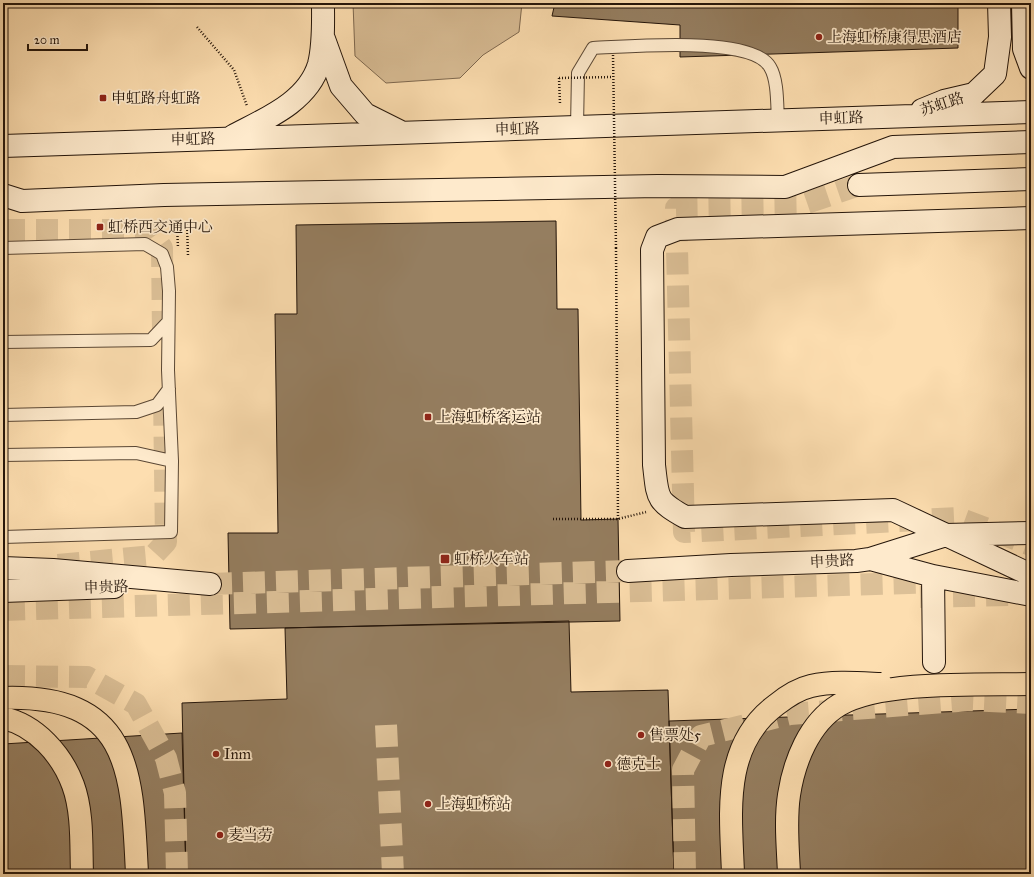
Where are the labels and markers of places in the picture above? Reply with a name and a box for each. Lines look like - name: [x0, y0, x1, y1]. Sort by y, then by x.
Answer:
- place label: 上海虹桥康得思酒店: [827, 28, 962, 46]
- marker: 上海虹桥康得思酒店: [814, 32, 824, 42]
- place label: 申虹路舟虹路: [111, 89, 201, 107]
- marker: 申虹路舟虹路: [98, 93, 108, 103]
- place label: 虹桥西交通中心: [108, 218, 213, 236]
- marker: 虹桥西交通中心: [95, 222, 105, 232]
- place label: 上海虹桥客运站: [436, 408, 541, 426]
- marker: 上海虹桥客运站: [423, 412, 433, 422]
- place label: 虹桥火车站: [454, 550, 529, 568]
- marker: 虹桥火车站: [439, 553, 451, 565]
- place label: 售票处5: [649, 726, 701, 744]
- marker: 售票处5: [636, 730, 646, 740]
- place label: Inm: [224, 745, 252, 763]
- marker: Inm: [211, 749, 221, 759]
- place label: 德克士: [616, 755, 661, 773]
- marker: 德克士: [603, 759, 613, 769]
- place label: 上海虹桥站: [436, 795, 511, 813]
- marker: 上海虹桥站: [423, 799, 433, 809]
- place label: 麦当劳: [228, 826, 273, 844]
- marker: 麦当劳: [215, 830, 225, 840]

